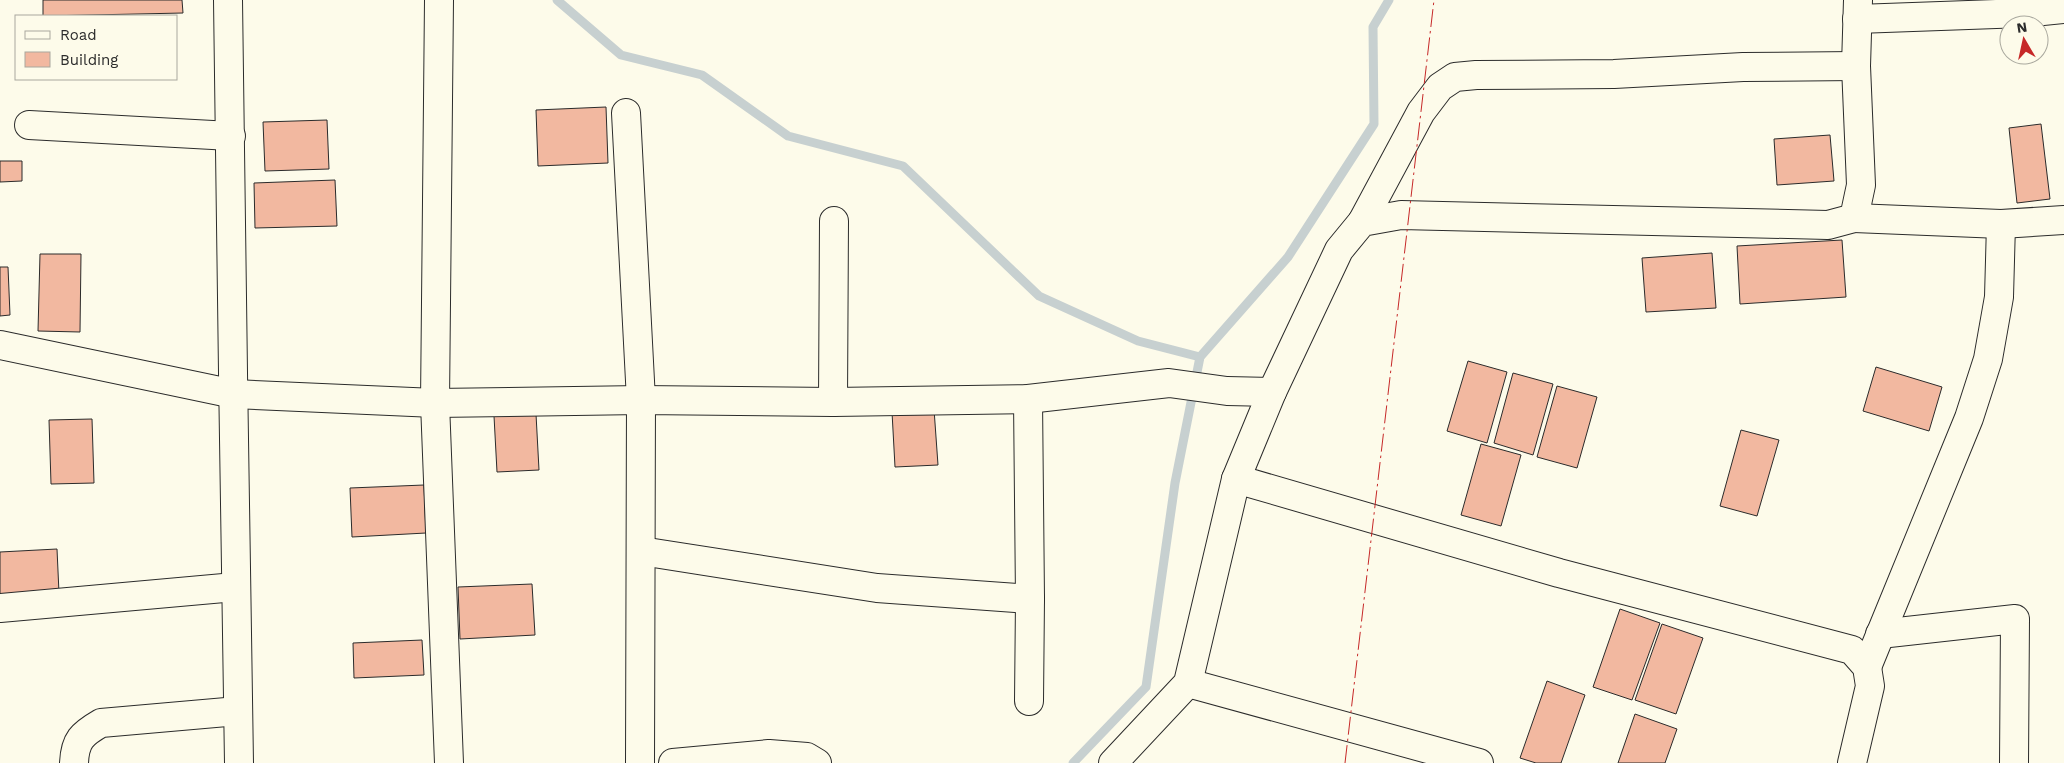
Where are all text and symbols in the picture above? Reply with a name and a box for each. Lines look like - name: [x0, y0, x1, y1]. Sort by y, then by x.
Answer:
- legend: [15, 15, 178, 80]
- north arrow: [1999, 15, 2049, 65]
- text: N: [2016, 18, 2028, 36]
- text: Road: [60, 26, 97, 44]
- text: Building: [60, 51, 118, 69]

